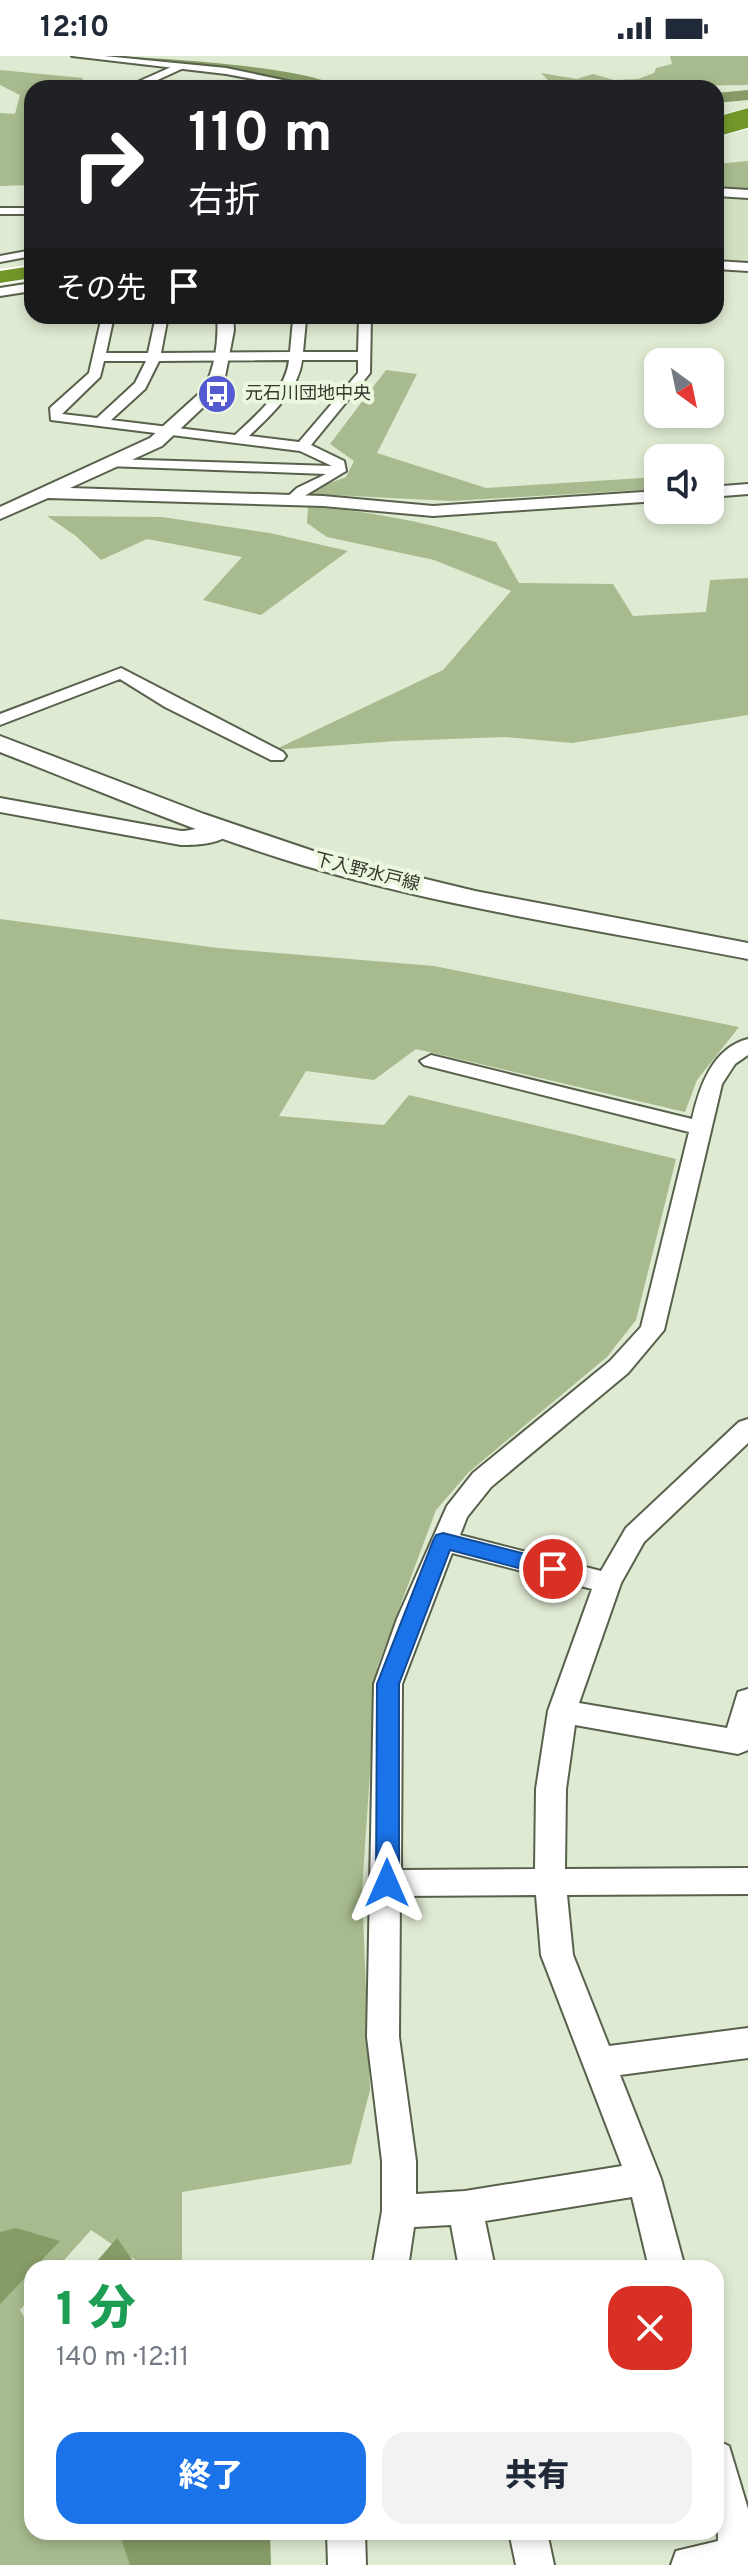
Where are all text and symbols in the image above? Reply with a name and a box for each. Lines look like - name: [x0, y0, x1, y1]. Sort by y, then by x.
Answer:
- text: 12:10: [40, 10, 109, 47]
- text: 110 m: [188, 101, 333, 171]
- icon: right: [56, 112, 160, 216]
- text: 右折: [188, 180, 260, 226]
- icon: arrive: [162, 264, 206, 308]
- text: その先: [56, 272, 146, 309]
- north arrow: [644, 348, 724, 428]
- map controls: [644, 348, 724, 524]
- bus stop icon: 元石川団地中央: [196, 373, 238, 415]
- place label: 元石川団地中央: [245, 383, 371, 406]
- button: sound: [644, 444, 724, 524]
- street label: 下入野水戸線: [312, 849, 422, 897]
- pin: [519, 1535, 587, 1603]
- icon: arrive: [531, 1547, 575, 1591]
- position arrow: [345, 1841, 429, 1925]
- text: 1 分: [56, 2282, 136, 2342]
- button: close: [608, 2286, 692, 2370]
- text: 140 m · 12:11: [56, 2342, 189, 2375]
- button: 終了: [56, 2432, 366, 2524]
- button: 共有: [382, 2432, 692, 2524]

